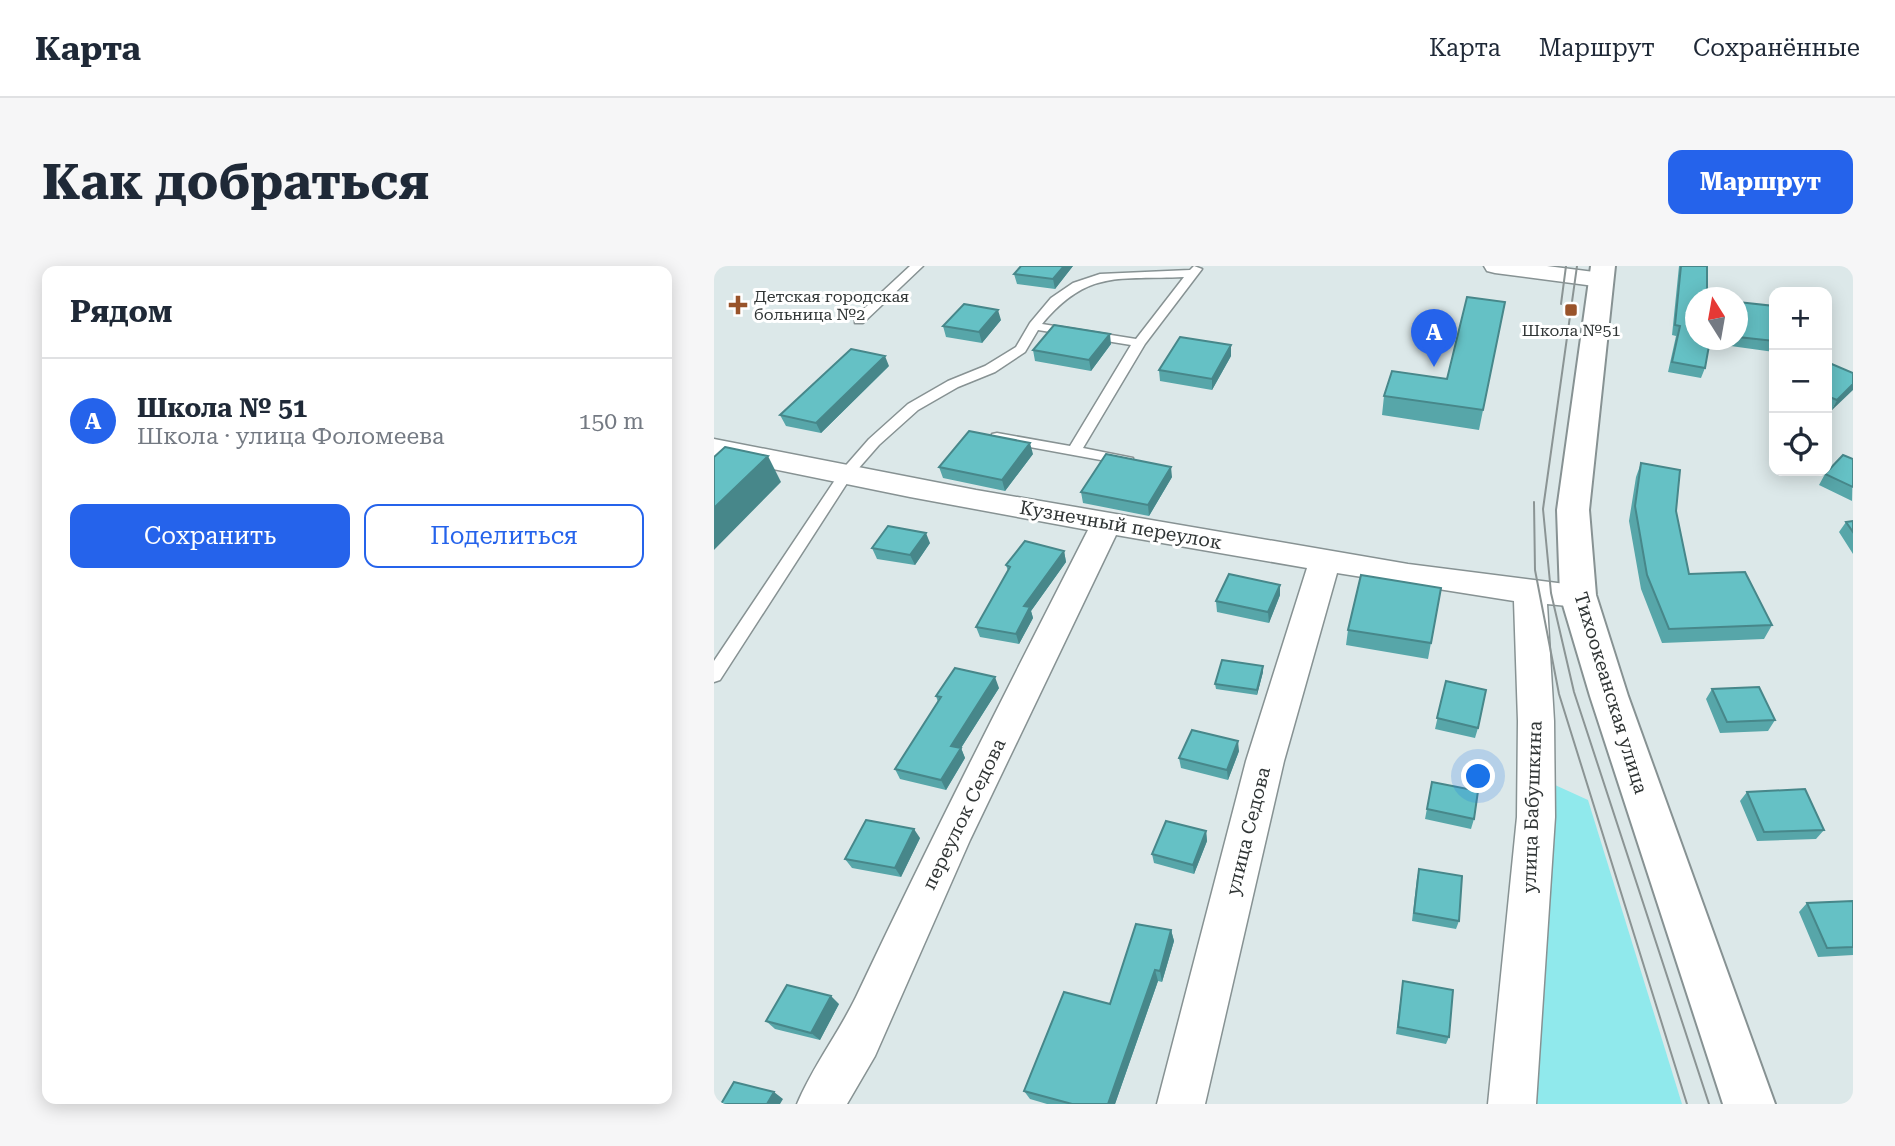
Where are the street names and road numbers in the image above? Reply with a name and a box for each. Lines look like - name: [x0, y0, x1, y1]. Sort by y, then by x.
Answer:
- street label: Кузнечный переулок: [1018, 496, 1224, 554]
- street label: Тихоокеанская улица: [1569, 589, 1653, 797]
- street label: улица Бабушкина: [1517, 720, 1547, 894]
- street label: переулок Седова: [917, 734, 1011, 893]
- street label: улица Седова: [1221, 764, 1275, 898]

